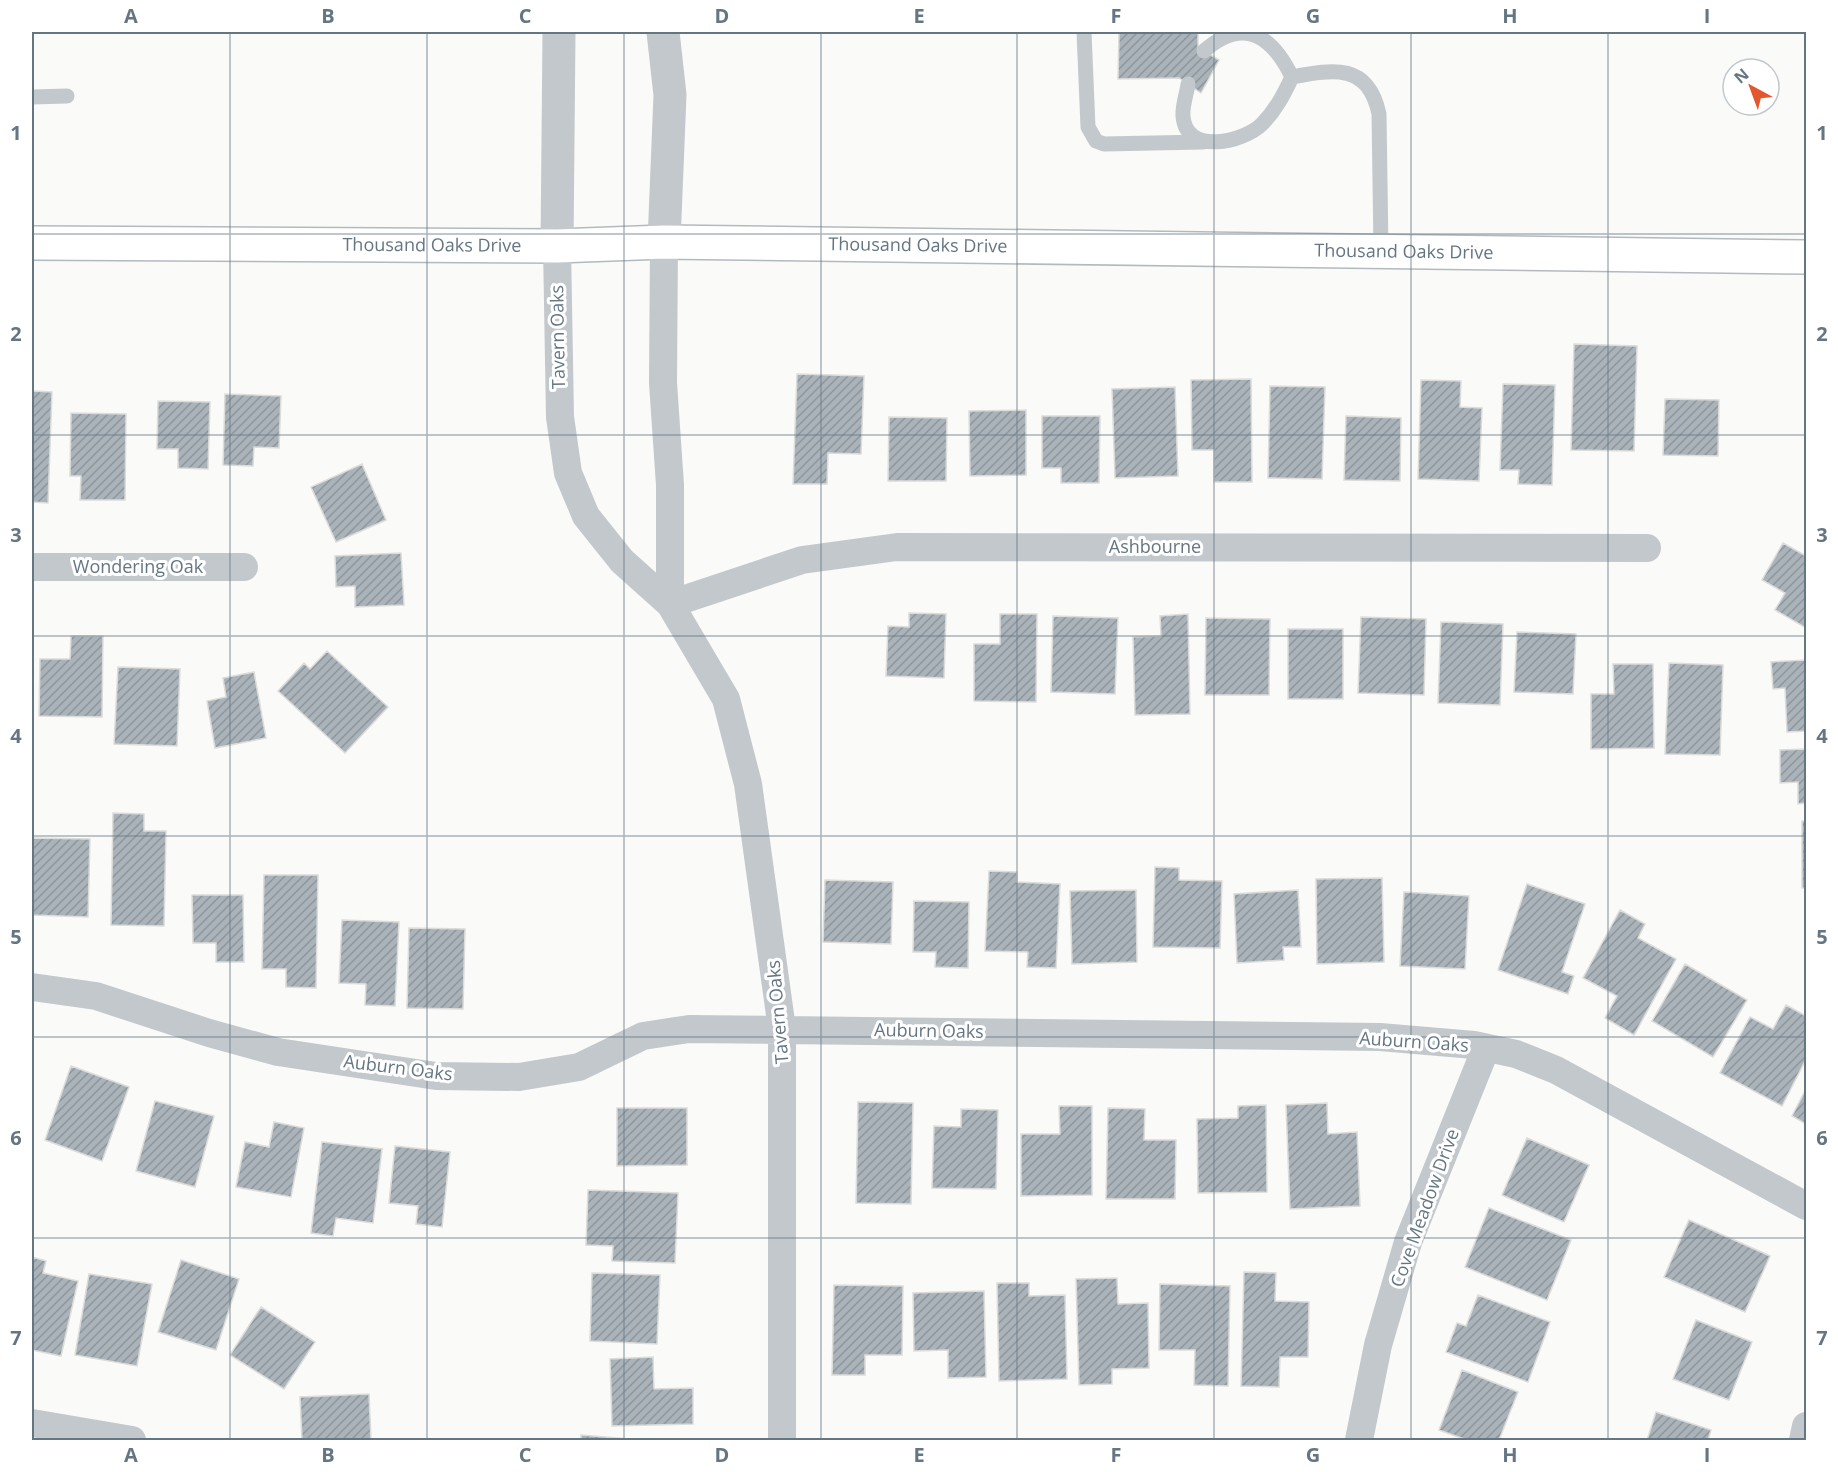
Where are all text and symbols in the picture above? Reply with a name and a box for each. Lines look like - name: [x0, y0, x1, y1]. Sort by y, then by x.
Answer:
- text: A: [124, 2, 138, 29]
- text: B: [321, 2, 335, 29]
- text: C: [519, 2, 532, 29]
- text: D: [715, 2, 729, 29]
- text: E: [913, 2, 925, 29]
- text: F: [1111, 2, 1121, 29]
- text: G: [1306, 2, 1320, 29]
- text: H: [1502, 2, 1518, 29]
- text: I: [1704, 2, 1710, 29]
- north arrow: [1721, 57, 1781, 117]
- text: N: [1729, 63, 1753, 88]
- text: 1: [10, 119, 22, 146]
- text: 1: [1816, 119, 1828, 146]
- street label: Thousand Oaks Drive: [828, 231, 1008, 258]
- street label: Thousand Oaks Drive: [342, 232, 522, 257]
- street label: Thousand Oaks Drive: [1314, 238, 1494, 264]
- street label: Tavern Oaks: [544, 285, 570, 389]
- text: 2: [10, 320, 22, 347]
- text: 2: [1816, 320, 1828, 347]
- text: 3: [10, 521, 22, 548]
- text: 3: [1816, 521, 1828, 548]
- street label: Ashbourne: [1109, 534, 1201, 558]
- street label: Wondering Oak: [73, 554, 204, 578]
- text: 4: [10, 722, 22, 749]
- text: 4: [1816, 722, 1828, 749]
- text: 5: [10, 923, 22, 950]
- text: 5: [1816, 923, 1828, 950]
- street label: Tavern Oaks: [761, 959, 793, 1065]
- street label: Auburn Oaks: [874, 1017, 984, 1043]
- street label: Auburn Oaks: [1359, 1025, 1470, 1057]
- street label: Auburn Oaks: [342, 1048, 454, 1086]
- text: 6: [10, 1124, 22, 1151]
- text: 6: [1816, 1124, 1828, 1151]
- street label: Cove Meadow Drive: [1384, 1125, 1464, 1290]
- text: 7: [10, 1324, 22, 1351]
- text: 7: [1816, 1324, 1828, 1351]
- text: A: [124, 1441, 138, 1468]
- text: B: [321, 1441, 335, 1468]
- text: C: [519, 1441, 532, 1468]
- text: D: [715, 1441, 729, 1468]
- text: E: [913, 1441, 925, 1468]
- text: F: [1111, 1441, 1121, 1468]
- text: G: [1306, 1441, 1320, 1468]
- text: H: [1502, 1441, 1518, 1468]
- text: I: [1704, 1441, 1710, 1468]

